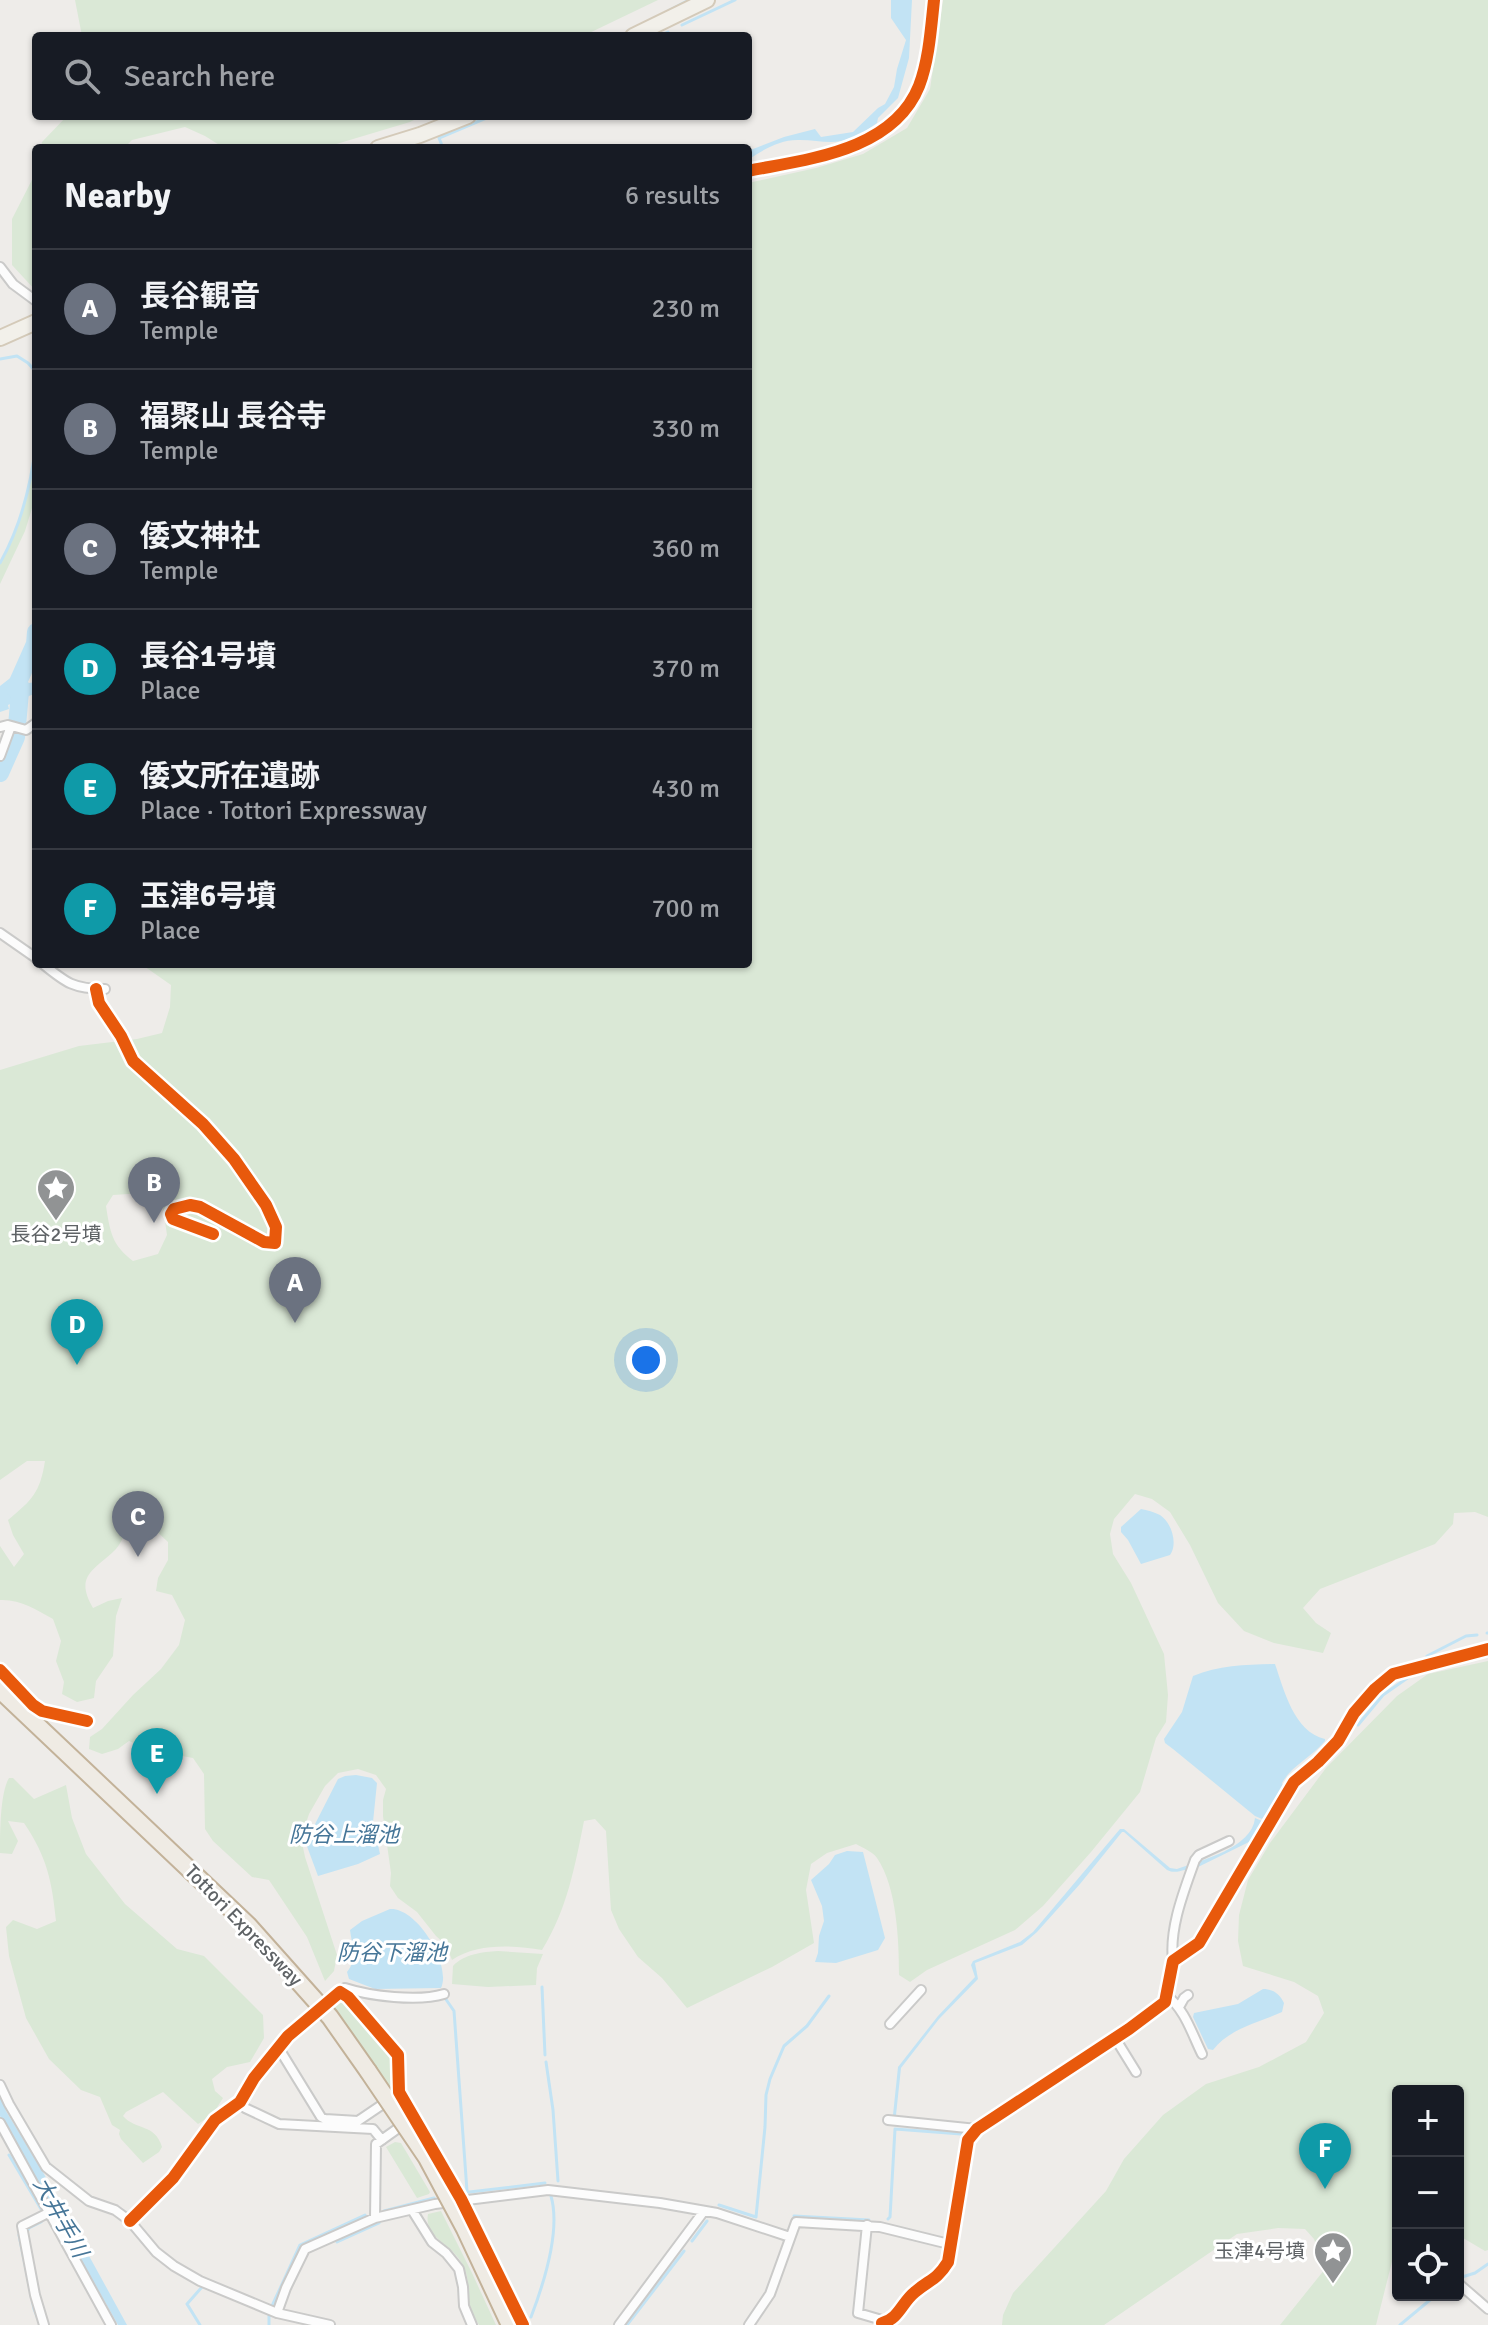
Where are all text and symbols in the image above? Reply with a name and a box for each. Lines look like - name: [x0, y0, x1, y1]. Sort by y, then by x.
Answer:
- search box: [32, 32, 752, 120]
- icon: search: [60, 54, 104, 98]
- text: Search here: [124, 58, 275, 95]
- text: Nearby: [64, 175, 171, 217]
- text: 6 results: [625, 180, 720, 212]
- text: 長谷観音: [140, 278, 260, 315]
- text: A: [82, 293, 98, 325]
- text: 230 m: [651, 293, 720, 325]
- text: Temple: [140, 315, 219, 347]
- text: 福聚山 長谷寺: [140, 398, 327, 435]
- text: B: [82, 413, 98, 445]
- text: 330 m: [651, 413, 720, 445]
- text: Temple: [140, 435, 219, 467]
- text: 倭文神社: [140, 518, 260, 555]
- text: C: [82, 533, 98, 565]
- text: 360 m: [651, 533, 720, 565]
- text: Temple: [140, 555, 219, 587]
- text: 長谷1号墳: [140, 638, 276, 675]
- text: D: [81, 653, 99, 685]
- text: 370 m: [651, 653, 720, 685]
- text: Place: [140, 675, 201, 707]
- text: 倭文所在遺跡: [140, 758, 320, 795]
- text: E: [83, 773, 97, 805]
- text: 430 m: [651, 773, 720, 805]
- text: Place · Tottori Expressway: [140, 795, 427, 827]
- text: 玉津6号墳: [140, 878, 276, 915]
- text: F: [83, 893, 97, 925]
- text: 700 m: [651, 893, 720, 925]
- text: Place: [140, 915, 201, 947]
- pin: B: [128, 1157, 180, 1223]
- place icon: 長谷2号墳: [35, 1167, 77, 1222]
- place label: 長谷2号墳: [11, 1222, 101, 1247]
- pin: A: [269, 1257, 321, 1323]
- pin: D: [51, 1299, 103, 1365]
- your location: [626, 1340, 666, 1380]
- pin: C: [112, 1491, 164, 1557]
- pin: E: [131, 1728, 183, 1794]
- water label: 防谷上溜池: [289, 1821, 401, 1848]
- street label: Tottori Expressway: [179, 1859, 308, 1992]
- water label: 防谷下溜池: [337, 1939, 449, 1966]
- map controls: [1392, 2085, 1464, 2301]
- button: +: [1392, 2085, 1464, 2157]
- pin: F: [1299, 2123, 1351, 2189]
- button: −: [1392, 2157, 1464, 2229]
- water label: 大井手川: [27, 2172, 95, 2264]
- button: locate: [1392, 2229, 1464, 2301]
- place icon: 玉津4号墳: [1312, 2230, 1354, 2285]
- place label: 玉津4号墳: [1214, 2239, 1305, 2264]

